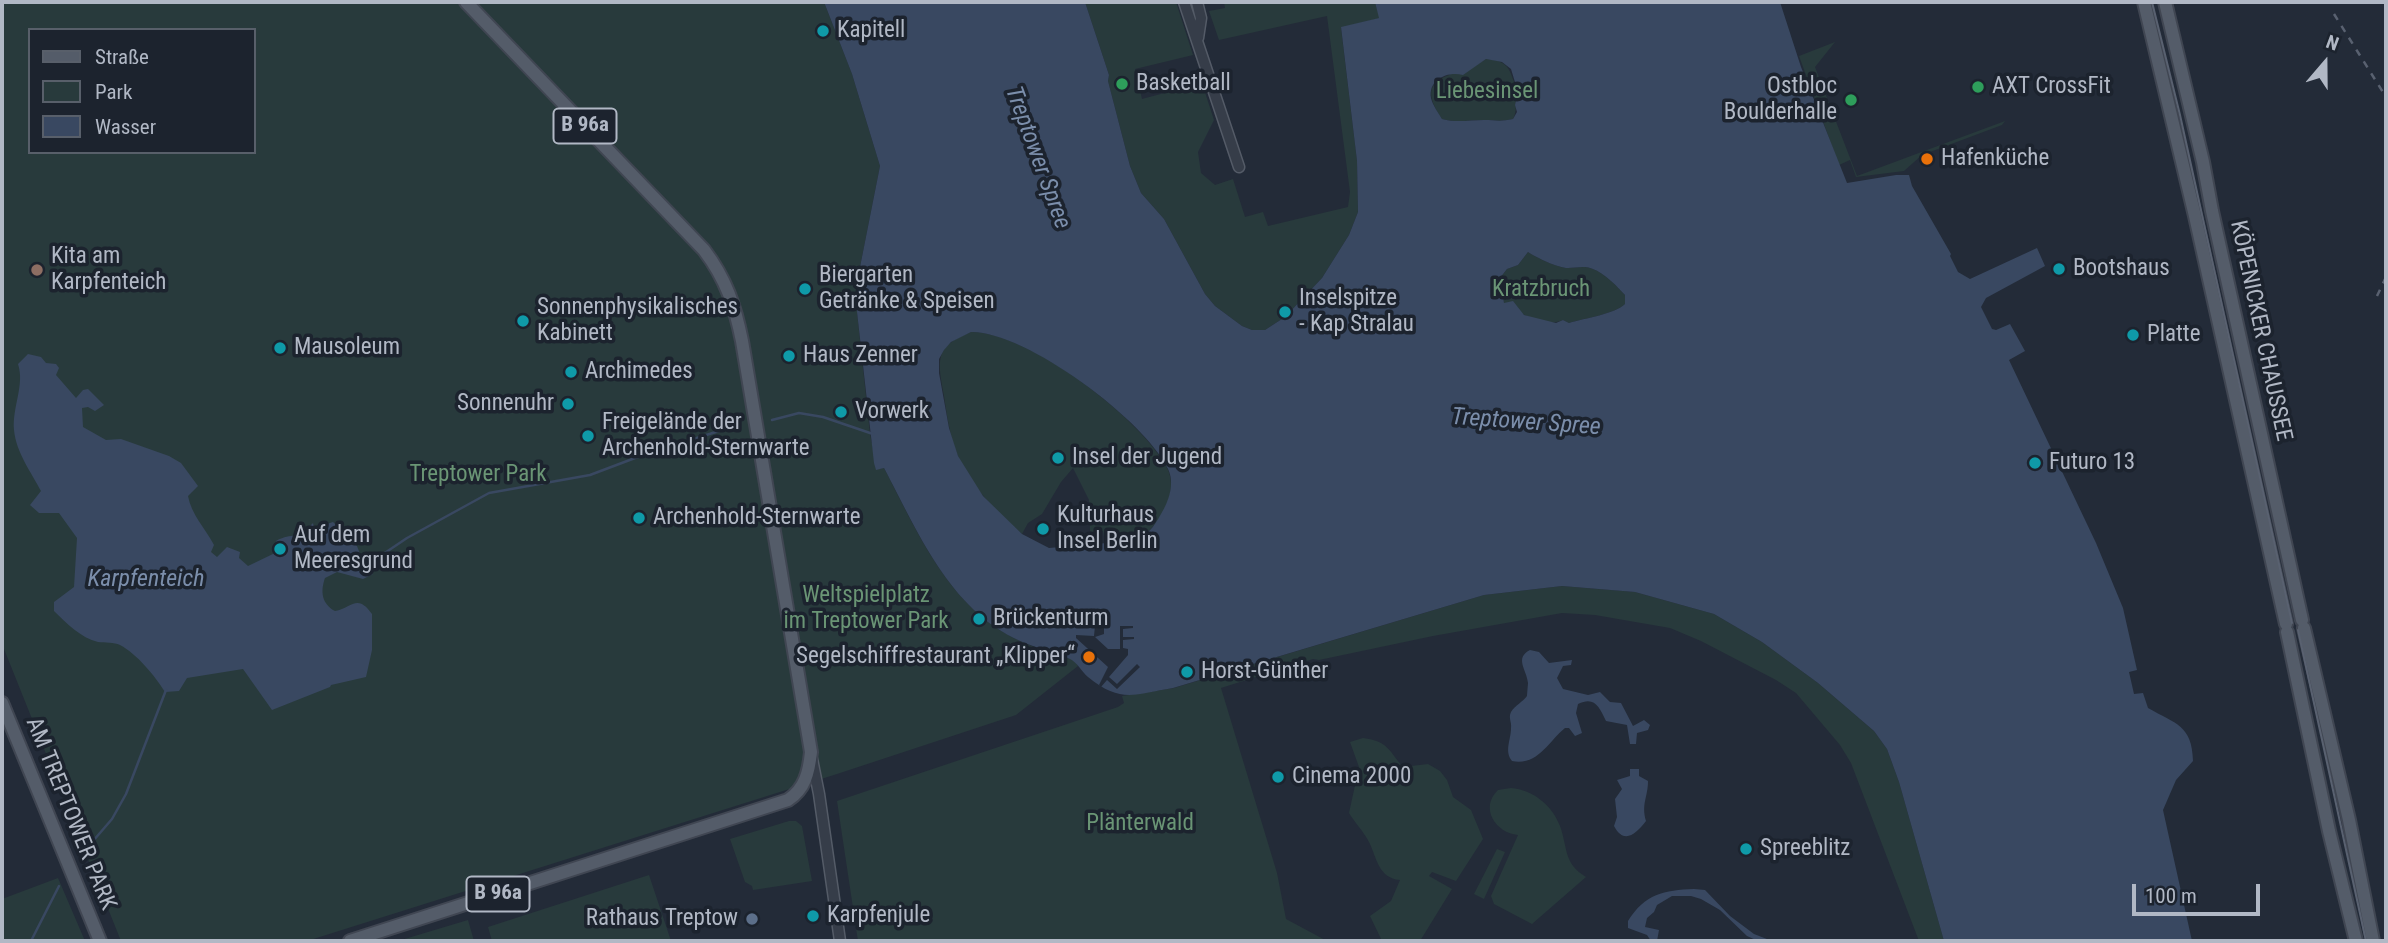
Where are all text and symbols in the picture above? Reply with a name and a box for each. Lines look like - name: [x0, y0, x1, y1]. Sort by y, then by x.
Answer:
- place label: Kapitell: [837, 17, 905, 45]
- marker: Kapitell: [815, 23, 831, 39]
- legend: [28, 28, 256, 154]
- north arrow: [2290, 28, 2360, 98]
- text: N: [2323, 30, 2342, 56]
- text: Straße: [95, 45, 149, 69]
- place label: Basketball: [1136, 70, 1231, 98]
- place label: Ostbloc Boulderhalle: [1724, 73, 1837, 127]
- place label: AXT CrossFit: [1992, 73, 2111, 101]
- marker: Basketball: [1114, 76, 1130, 92]
- park label: Liebesinsel: [1436, 78, 1538, 106]
- marker: AXT CrossFit: [1970, 79, 1986, 95]
- text: Park: [95, 80, 132, 104]
- water label: Treptower Spree: [998, 83, 1076, 233]
- marker: Ostbloc Boulderhalle: [1843, 92, 1859, 108]
- road number: B 96a: [554, 108, 616, 144]
- text: Wasser: [95, 115, 156, 139]
- place label: Hafenküche: [1941, 145, 2049, 173]
- marker: Hafenküche: [1919, 151, 1935, 167]
- street label: KÖPENICKER CHAUSSEE: [2223, 218, 2297, 444]
- place label: Kita am Karpfenteich: [51, 243, 166, 297]
- place label: Bootshaus: [2073, 255, 2170, 283]
- marker: Bootshaus: [2051, 261, 2067, 277]
- marker: Kita am Karpfenteich: [29, 262, 45, 278]
- place label: Biergarten Getränke & Speisen: [819, 262, 995, 316]
- park label: Kratzbruch: [1492, 276, 1590, 304]
- marker: Biergarten Getränke & Speisen: [797, 281, 813, 297]
- place label: Inselspitze - Kap Stralau: [1299, 285, 1414, 339]
- place label: Sonnenphysikalisches Kabinett: [537, 294, 738, 348]
- marker: Inselspitze - Kap Stralau: [1277, 304, 1293, 320]
- marker: Sonnenphysikalisches Kabinett: [515, 313, 531, 329]
- place label: Platte: [2147, 321, 2200, 349]
- marker: Platte: [2125, 327, 2141, 343]
- place label: Mausoleum: [294, 334, 400, 362]
- marker: Mausoleum: [272, 340, 288, 356]
- place label: Haus Zenner: [803, 342, 918, 370]
- marker: Haus Zenner: [781, 348, 797, 364]
- place label: Archimedes: [585, 358, 693, 386]
- marker: Archimedes: [563, 364, 579, 380]
- place label: Sonnenuhr: [457, 390, 554, 418]
- marker: Sonnenuhr: [560, 396, 576, 412]
- place label: Vorwerk: [855, 398, 929, 426]
- water label: Treptower Spree: [1450, 403, 1602, 443]
- marker: Vorwerk: [833, 404, 849, 420]
- place label: Freigelände der Archenhold-Sternwarte: [602, 409, 810, 463]
- marker: Freigelände der Archenhold-Sternwarte: [580, 428, 596, 444]
- place label: Insel der Jugend: [1072, 444, 1222, 472]
- place label: Futuro 13: [2049, 449, 2135, 477]
- marker: Insel der Jugend: [1050, 450, 1066, 466]
- marker: Futuro 13: [2027, 455, 2043, 471]
- park label: Treptower Park: [409, 461, 547, 489]
- place label: Kulturhaus Insel Berlin: [1057, 502, 1158, 556]
- place label: Archenhold-Sternwarte: [653, 504, 861, 532]
- marker: Archenhold-Sternwarte: [631, 510, 647, 526]
- marker: Kulturhaus Insel Berlin: [1035, 521, 1051, 537]
- place label: Auf dem Meeresgrund: [294, 522, 413, 576]
- marker: Auf dem Meeresgrund: [272, 541, 288, 557]
- water label: Karpfenteich: [88, 566, 204, 594]
- park label: Weltspielplatz im Treptower Park: [783, 582, 949, 636]
- place label: Brückenturm: [993, 605, 1109, 633]
- marker: Brückenturm: [971, 611, 987, 627]
- place label: Segelschiffrestaurant „Klipper“: [796, 643, 1075, 671]
- marker: Segelschiffrestaurant „Klipper“: [1081, 649, 1097, 665]
- place label: Horst-Günther: [1201, 658, 1328, 686]
- marker: Horst-Günther: [1179, 664, 1195, 680]
- street label: AM TREPTOWER PARK: [19, 714, 121, 914]
- place label: Cinema 2000: [1292, 763, 1411, 791]
- marker: Cinema 2000: [1270, 769, 1286, 785]
- park label: Plänterwald: [1086, 810, 1194, 838]
- place label: Spreeblitz: [1760, 835, 1850, 863]
- marker: Spreeblitz: [1738, 841, 1754, 857]
- scale bar: [2136, 870, 2264, 914]
- road number: B 96a: [466, 876, 530, 912]
- text: 100 m: [2145, 884, 2197, 908]
- place label: Karpfenjule: [827, 902, 930, 930]
- place label: Rathaus Treptow: [586, 905, 738, 933]
- marker: Karpfenjule: [805, 908, 821, 924]
- marker: Rathaus Treptow: [744, 911, 760, 927]

